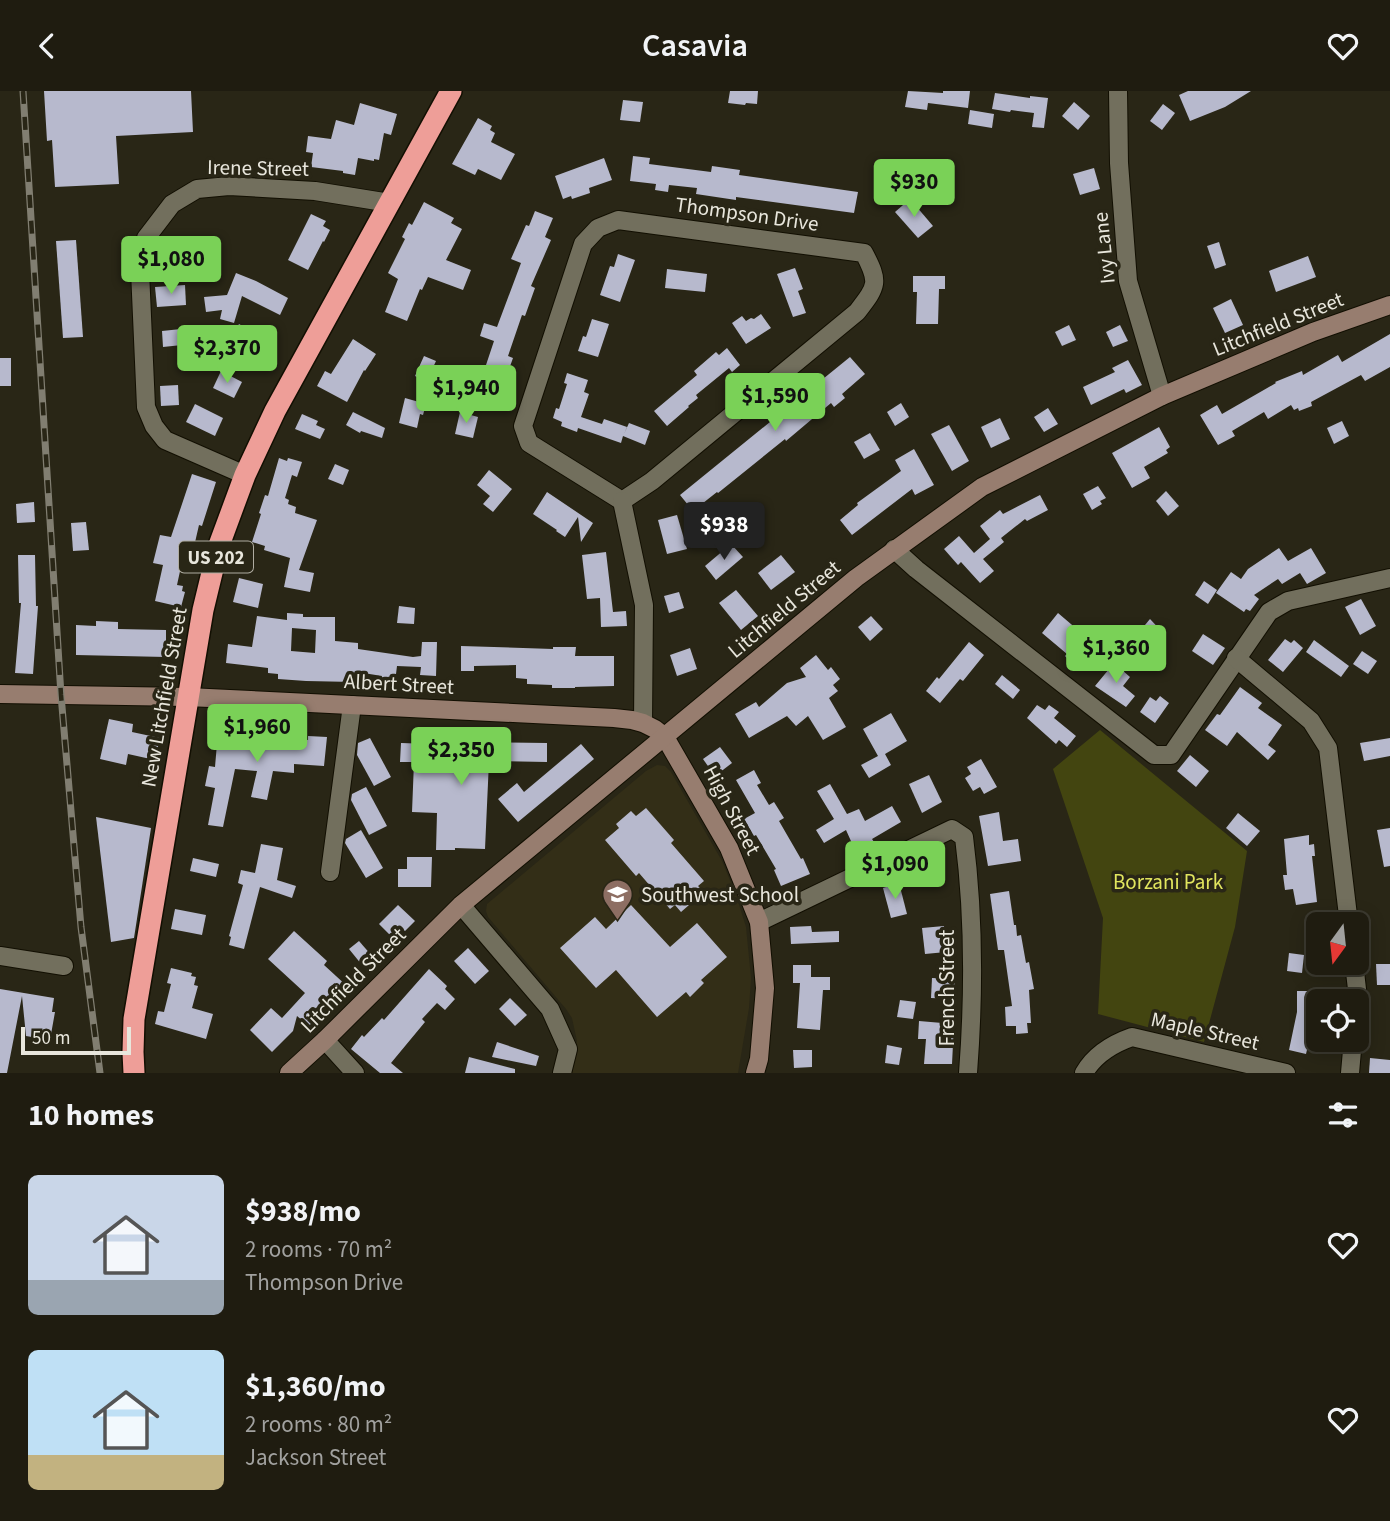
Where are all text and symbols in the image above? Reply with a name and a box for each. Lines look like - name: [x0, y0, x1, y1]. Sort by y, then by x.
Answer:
- text: Casavia: [642, 23, 748, 69]
- icon: back: [28, 27, 66, 65]
- icon: heart: [1324, 27, 1362, 65]
- street label: Irene Street: [207, 152, 309, 184]
- pin: $930: [873, 159, 955, 219]
- text: $930: [890, 165, 938, 198]
- street label: Thompson Drive: [673, 189, 821, 239]
- street label: Ivy Lane: [1085, 211, 1123, 285]
- pin: $1,080: [114, 237, 228, 296]
- text: $1,080: [137, 242, 205, 275]
- street label: Litchfield Street: [1208, 284, 1348, 364]
- pin: $2,370: [170, 325, 284, 385]
- text: $2,370: [193, 331, 261, 364]
- pin: $1,940: [409, 365, 523, 425]
- text: $1,940: [432, 371, 500, 404]
- pin: $1,590: [718, 373, 832, 433]
- text: $1,590: [741, 379, 809, 412]
- pin: $938: [683, 503, 765, 562]
- text: $938: [700, 508, 748, 541]
- road number: US 202: [179, 541, 253, 572]
- street label: Litchfield Street: [721, 553, 847, 665]
- street label: New Litchfield Street: [133, 605, 195, 789]
- pin: $1,360: [1059, 625, 1173, 685]
- text: $1,360: [1082, 631, 1150, 664]
- street label: Albert Street: [343, 666, 455, 702]
- pin: $1,960: [200, 705, 314, 764]
- text: $1,960: [223, 710, 291, 743]
- pin: $2,350: [404, 727, 518, 787]
- text: $2,350: [427, 733, 495, 766]
- street label: High Street: [696, 760, 768, 860]
- pin: $1,090: [838, 841, 952, 901]
- text: $1,090: [861, 847, 929, 880]
- park label: Borzani Park: [1113, 867, 1224, 897]
- school or university icon: Southwest School: [601, 878, 635, 922]
- place label: Southwest School: [641, 880, 799, 910]
- north arrow: [1306, 912, 1368, 975]
- map controls: [1306, 912, 1369, 1052]
- street label: Litchfield Street: [293, 920, 413, 1040]
- street label: French Street: [932, 930, 962, 1046]
- button: locate: [1306, 989, 1369, 1052]
- street label: Maple Street: [1148, 1004, 1262, 1058]
- scale bar: [21, 1024, 131, 1056]
- text: 50 m: [32, 1025, 70, 1052]
- text: 10 homes: [28, 1094, 154, 1137]
- icon: filters: [1324, 1096, 1362, 1134]
- text: $938/mo: [245, 1190, 361, 1233]
- icon: home: [84, 1203, 168, 1287]
- icon: heart: [1324, 1226, 1362, 1264]
- text: 2 rooms · 70 m²: [245, 1233, 392, 1266]
- text: Thompson Drive: [245, 1266, 403, 1299]
- text: $1,360/mo: [245, 1365, 386, 1408]
- icon: home: [84, 1378, 168, 1462]
- icon: heart: [1324, 1401, 1362, 1439]
- text: 2 rooms · 80 m²: [245, 1408, 392, 1441]
- text: Jackson Street: [245, 1441, 386, 1474]

